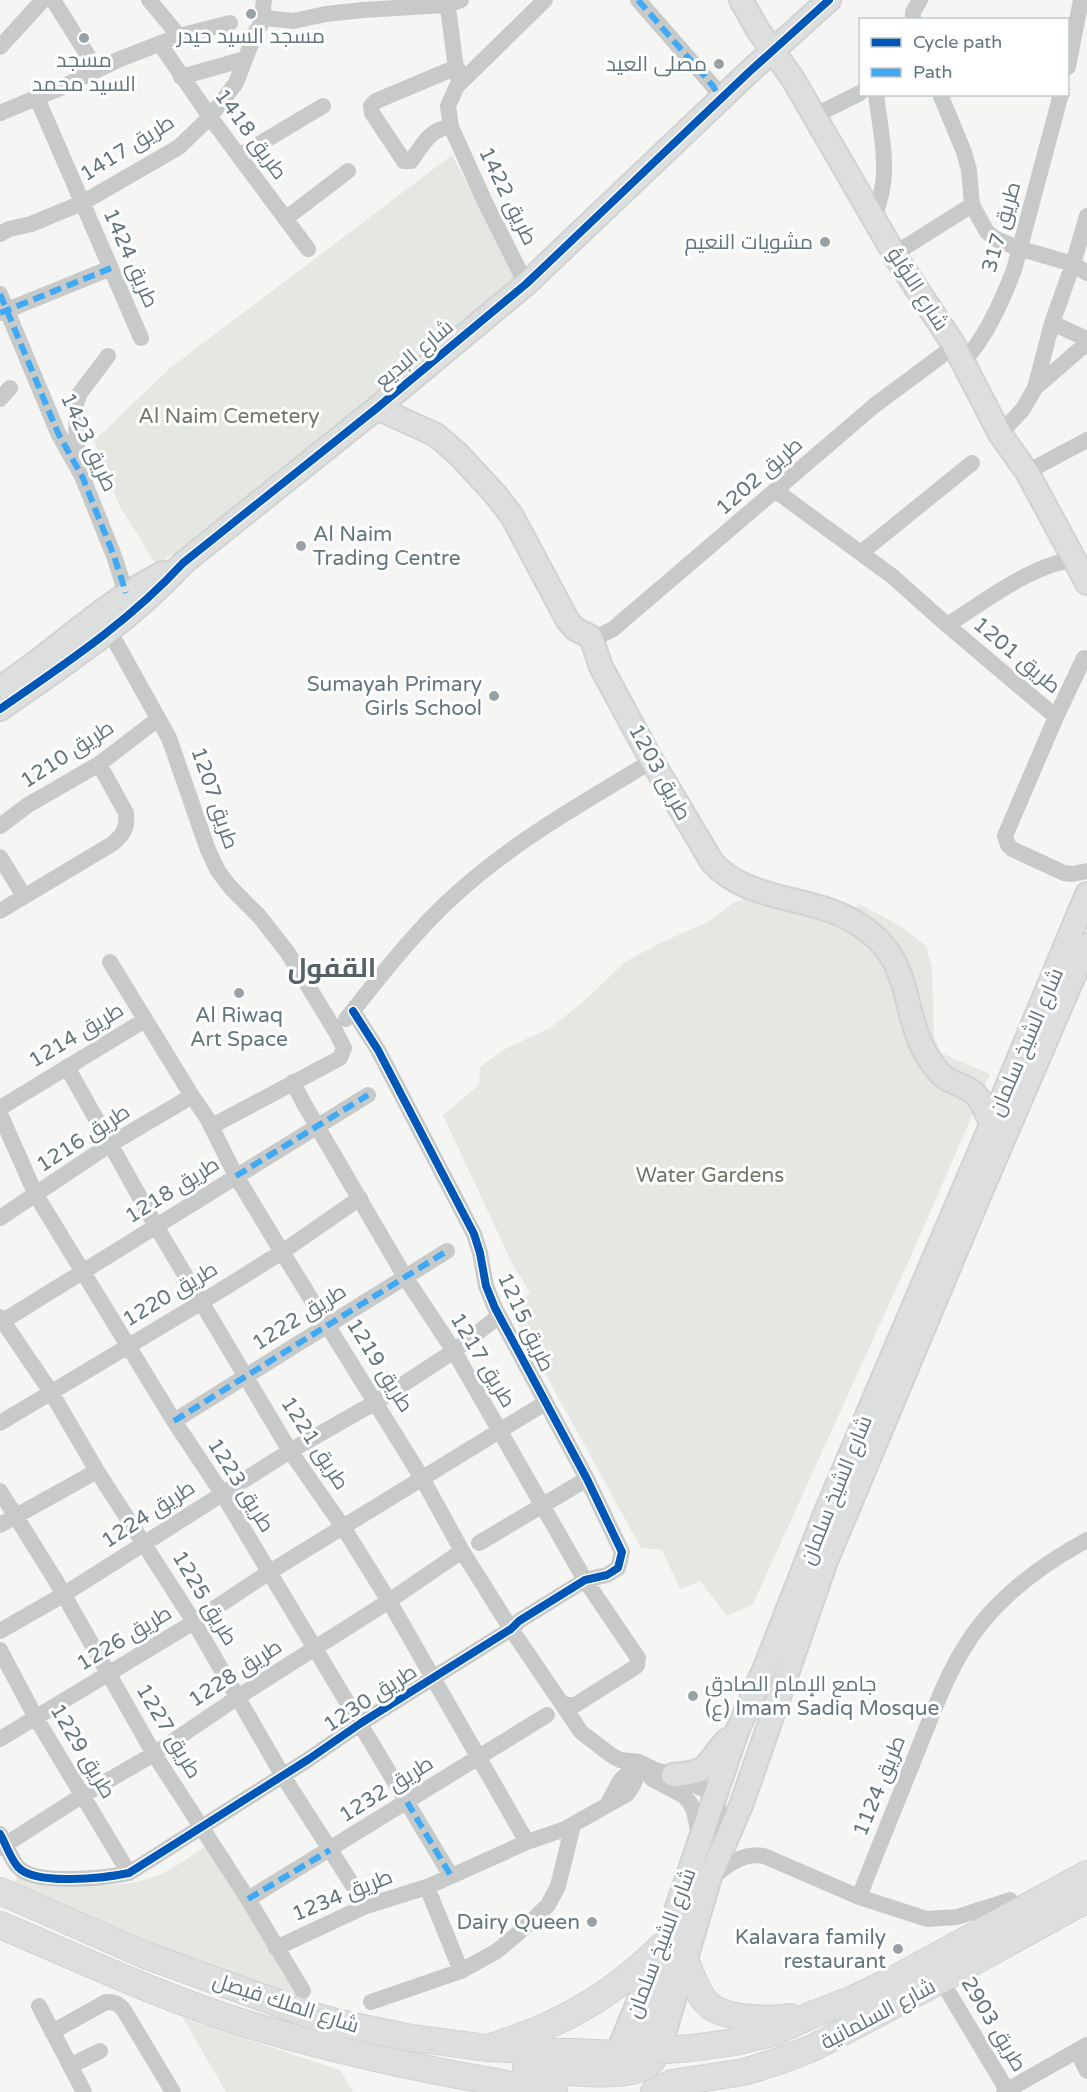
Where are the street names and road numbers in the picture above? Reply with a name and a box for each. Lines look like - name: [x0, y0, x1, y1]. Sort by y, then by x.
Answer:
- street label: طريق 1418: [209, 84, 292, 185]
- street label: طريق 1417: [76, 110, 179, 187]
- street label: طريق 1422: [473, 143, 542, 249]
- street label: طريق 317: [977, 179, 1026, 275]
- street label: طريق 1424: [98, 205, 164, 312]
- street label: شارع اللؤلؤ: [881, 243, 954, 336]
- street label: شارع البديع: [370, 315, 459, 395]
- street label: طريق 1423: [55, 389, 122, 496]
- street label: طريق 1202: [711, 432, 808, 521]
- street label: طريق 1201: [968, 612, 1065, 699]
- street label: طريق 1210: [16, 715, 119, 794]
- street label: طريق 1203: [623, 720, 696, 825]
- street label: طريق 1207: [185, 744, 244, 852]
- street label: شارع الشيخ سلمان: [984, 964, 1070, 1120]
- street label: طريق 1214: [24, 997, 128, 1073]
- street label: طريق 1216: [32, 1099, 135, 1178]
- street label: طريق 1218: [121, 1152, 224, 1229]
- street label: طريق 1220: [118, 1256, 222, 1332]
- street label: طريق 1215: [492, 1269, 559, 1376]
- street label: طريق 1222: [248, 1279, 351, 1356]
- street label: طريق 1217: [445, 1308, 521, 1412]
- street label: طريق 1219: [341, 1314, 418, 1417]
- street label: طريق 1221: [275, 1392, 354, 1495]
- street label: شارع الشيخ سلمان: [795, 1412, 879, 1569]
- street label: طريق 1223: [202, 1434, 279, 1537]
- street label: طريق 1224: [97, 1475, 200, 1554]
- street label: طريق 1225: [167, 1546, 243, 1650]
- street label: طريق 1226: [72, 1600, 176, 1676]
- street label: طريق 1228: [184, 1634, 287, 1713]
- street label: طريق 1230: [319, 1659, 422, 1738]
- street label: طريق 1227: [131, 1679, 207, 1783]
- street label: طريق 1229: [45, 1699, 121, 1803]
- street label: طريق 1124: [848, 1732, 911, 1840]
- street label: طريق 1232: [335, 1751, 438, 1828]
- street label: طريق 1234: [288, 1864, 396, 1927]
- street label: شارع الشيخ سلمان: [621, 1865, 702, 2022]
- street label: شارع الملك فيصل: [209, 1968, 362, 2040]
- street label: طريق 2903: [956, 1972, 1032, 2076]
- street label: شارع السلمانية: [817, 1974, 940, 2056]

